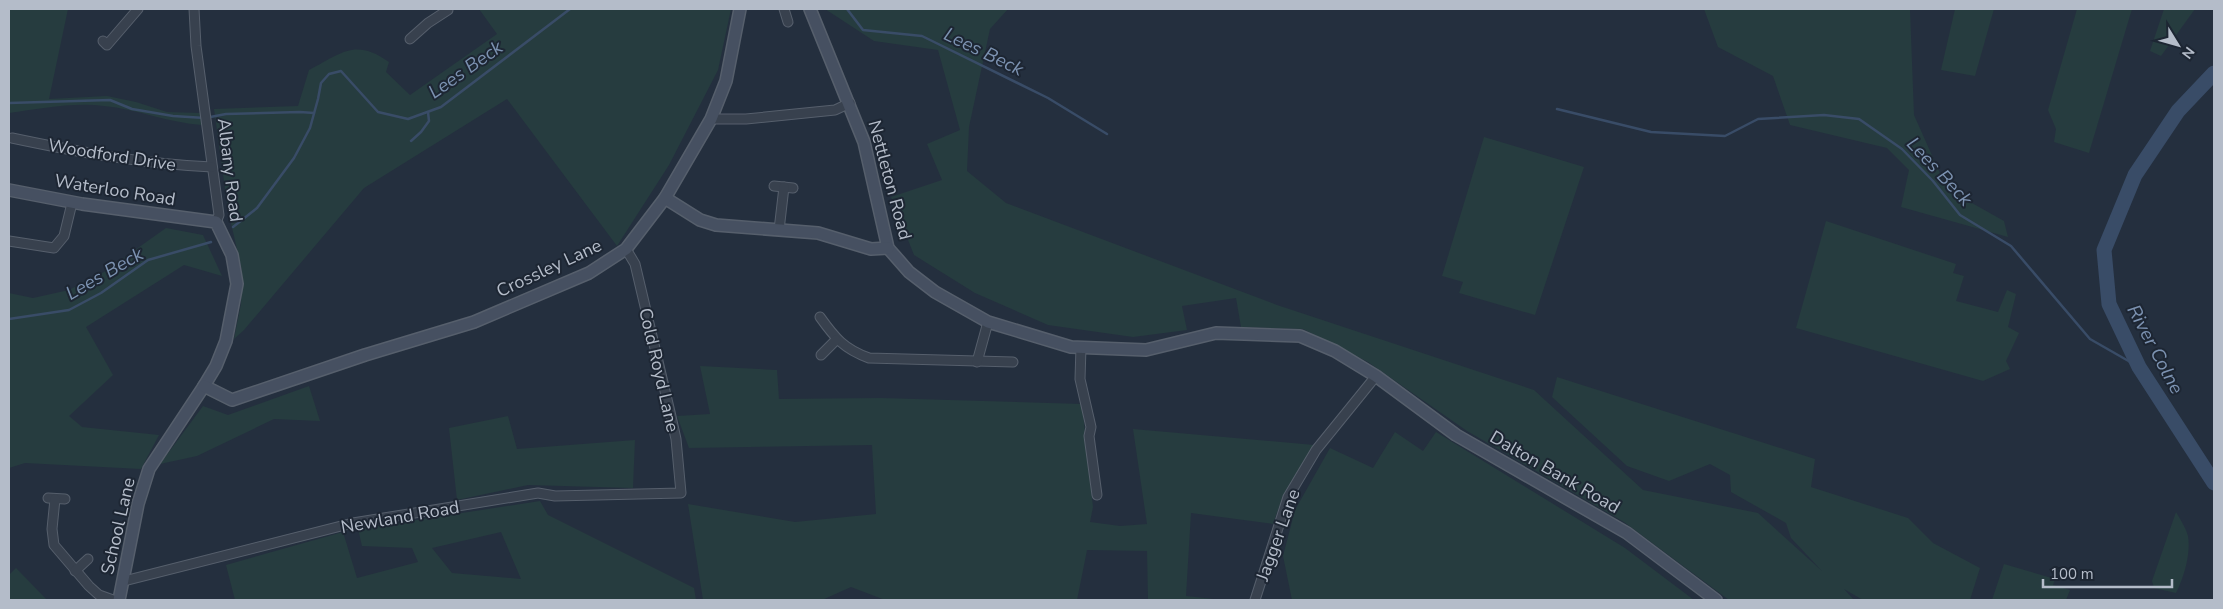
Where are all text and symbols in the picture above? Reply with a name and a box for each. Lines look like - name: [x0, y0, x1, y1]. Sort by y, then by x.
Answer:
- north arrow: [2153, 20, 2203, 70]
- water label: Lees Beck: [939, 21, 1028, 83]
- water label: Lees Beck: [423, 34, 509, 105]
- text: N: [2177, 43, 2199, 62]
- street label: Albany Road: [212, 117, 248, 223]
- street label: Nettleton Road: [862, 117, 918, 243]
- water label: Lees Beck: [1901, 131, 1978, 212]
- street label: Woodford Drive: [46, 133, 178, 177]
- street label: Waterloo Road: [53, 169, 177, 211]
- street label: Crossley Lane: [493, 233, 605, 303]
- water label: Lees Beck: [61, 241, 149, 307]
- water label: River Colne: [2121, 300, 2190, 399]
- street label: Cold Royd Lane: [633, 305, 685, 435]
- street label: Dalton Bank Road: [1486, 425, 1624, 519]
- street label: School Lane: [95, 475, 141, 577]
- street label: Jagger Lane: [1250, 486, 1306, 585]
- street label: Newland Road: [339, 495, 461, 539]
- scale bar: [2043, 556, 2172, 588]
- text: 100 m: [2050, 564, 2094, 584]

